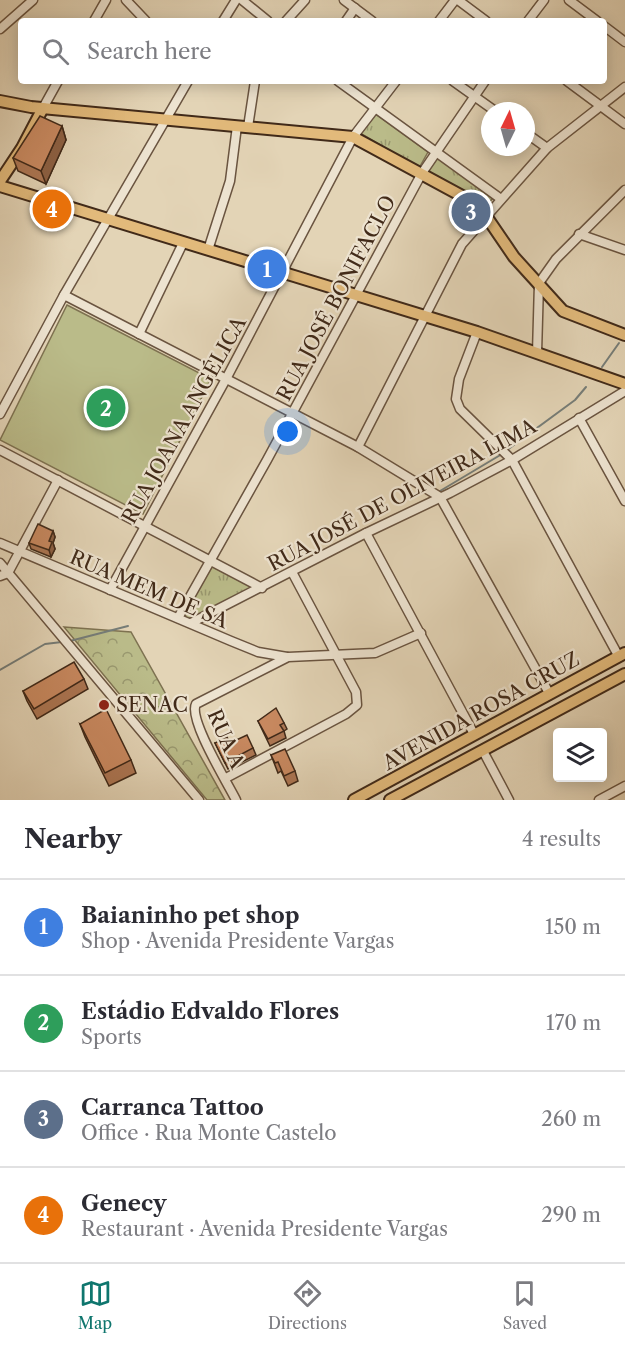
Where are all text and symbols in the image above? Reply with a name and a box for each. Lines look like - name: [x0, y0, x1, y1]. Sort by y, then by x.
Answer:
- search box: [18, 18, 607, 84]
- icon: search: [39, 35, 72, 68]
- text: Search here: [87, 38, 212, 65]
- north arrow: [481, 102, 535, 156]
- pin: 4: [32, 186, 72, 232]
- pin: 3: [452, 190, 490, 234]
- street label: RUA JOSÉ BONIFACLO: [271, 191, 400, 405]
- pin: 1: [248, 246, 286, 292]
- street label: RUA JOANA ANGÉLICA: [116, 311, 252, 528]
- pin: 2: [86, 386, 126, 430]
- street label: RUA JOSÉ DE OLIVEIRA LIMA: [263, 412, 542, 576]
- your location: [273, 417, 302, 446]
- street label: RUA MEM DE SA: [66, 545, 233, 634]
- street label: AVENIDA ROSA CRUZ: [378, 647, 584, 776]
- place label: SENAC: [116, 693, 188, 717]
- marker: SENAC: [97, 698, 111, 712]
- street label: RUA A: [202, 706, 250, 774]
- map controls: [553, 728, 607, 782]
- button: layers: [553, 728, 607, 782]
- text: Nearby: [24, 823, 122, 855]
- text: 4 results: [522, 827, 601, 851]
- text: Baianinho pet shop: [81, 902, 300, 929]
- text: 1: [39, 915, 48, 939]
- text: 150 m: [545, 915, 601, 939]
- text: Shop · Avenida Presidente Vargas: [81, 929, 394, 953]
- text: Estádio Edvaldo Flores: [81, 998, 339, 1025]
- text: 2: [38, 1011, 49, 1035]
- text: 170 m: [546, 1011, 601, 1035]
- text: Sports: [81, 1025, 142, 1049]
- text: Carranca Tattoo: [81, 1094, 264, 1121]
- text: 3: [38, 1107, 49, 1131]
- text: 260 m: [541, 1107, 601, 1131]
- text: Office · Rua Monte Castelo: [81, 1121, 337, 1145]
- text: Genecy: [81, 1190, 167, 1217]
- text: 4: [38, 1203, 49, 1227]
- text: 290 m: [541, 1203, 601, 1227]
- text: Restaurant · Avenida Presidente Vargas: [81, 1217, 448, 1241]
- tab: Map: [78, 1277, 112, 1333]
- tab: Directions: [268, 1277, 347, 1333]
- tab: Saved: [503, 1277, 547, 1333]

